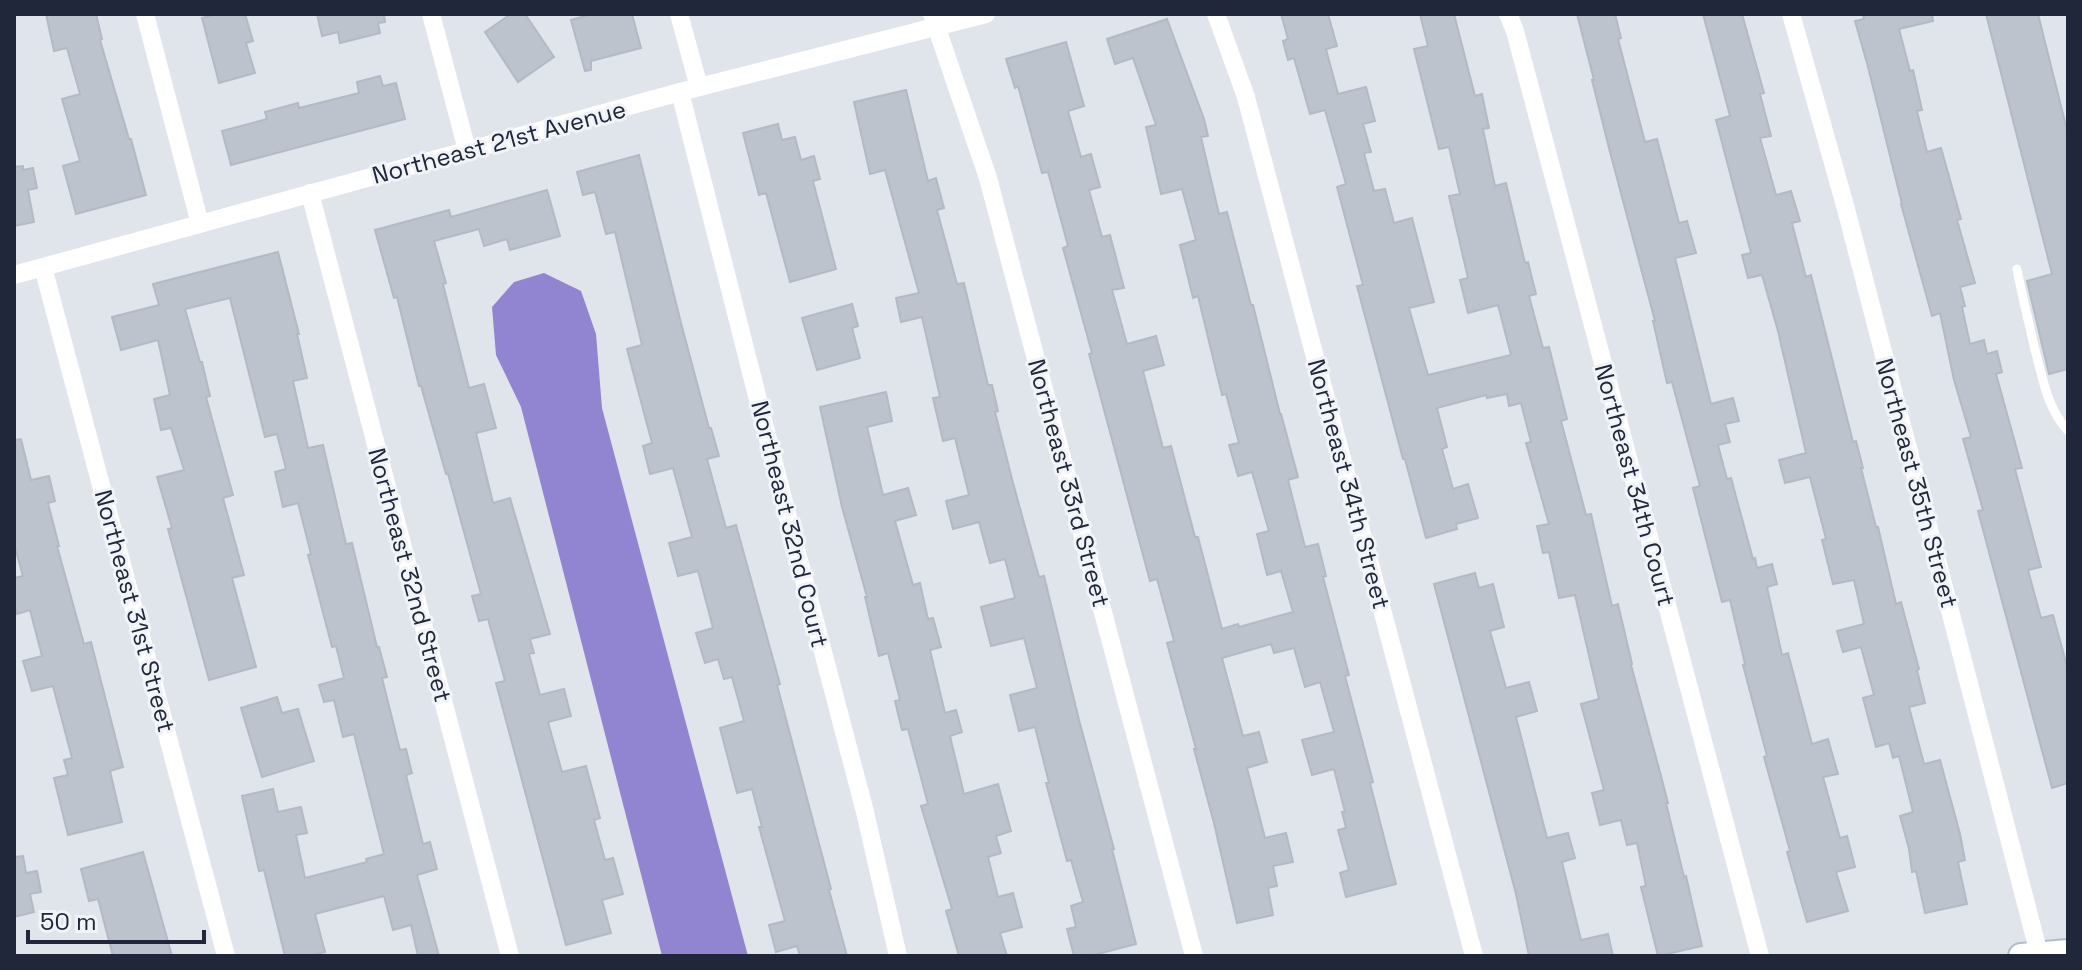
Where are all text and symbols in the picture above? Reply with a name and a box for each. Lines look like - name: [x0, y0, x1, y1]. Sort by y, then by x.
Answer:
- street label: Northeast 21st Avenue: [369, 93, 629, 191]
- street label: Northeast 34th Street: [1301, 355, 1397, 613]
- street label: Northeast 35th Street: [1869, 355, 1965, 611]
- street label: Northeast 33rd Street: [1021, 356, 1117, 610]
- street label: Northeast 34th Court: [1588, 360, 1682, 610]
- street label: Northeast 32nd Court: [744, 397, 836, 651]
- street label: Northeast 32nd Street: [361, 445, 459, 705]
- street label: Northeast 31st Street: [88, 486, 182, 736]
- scale bar: [28, 894, 204, 944]
- text: 50 m: [40, 906, 97, 937]

